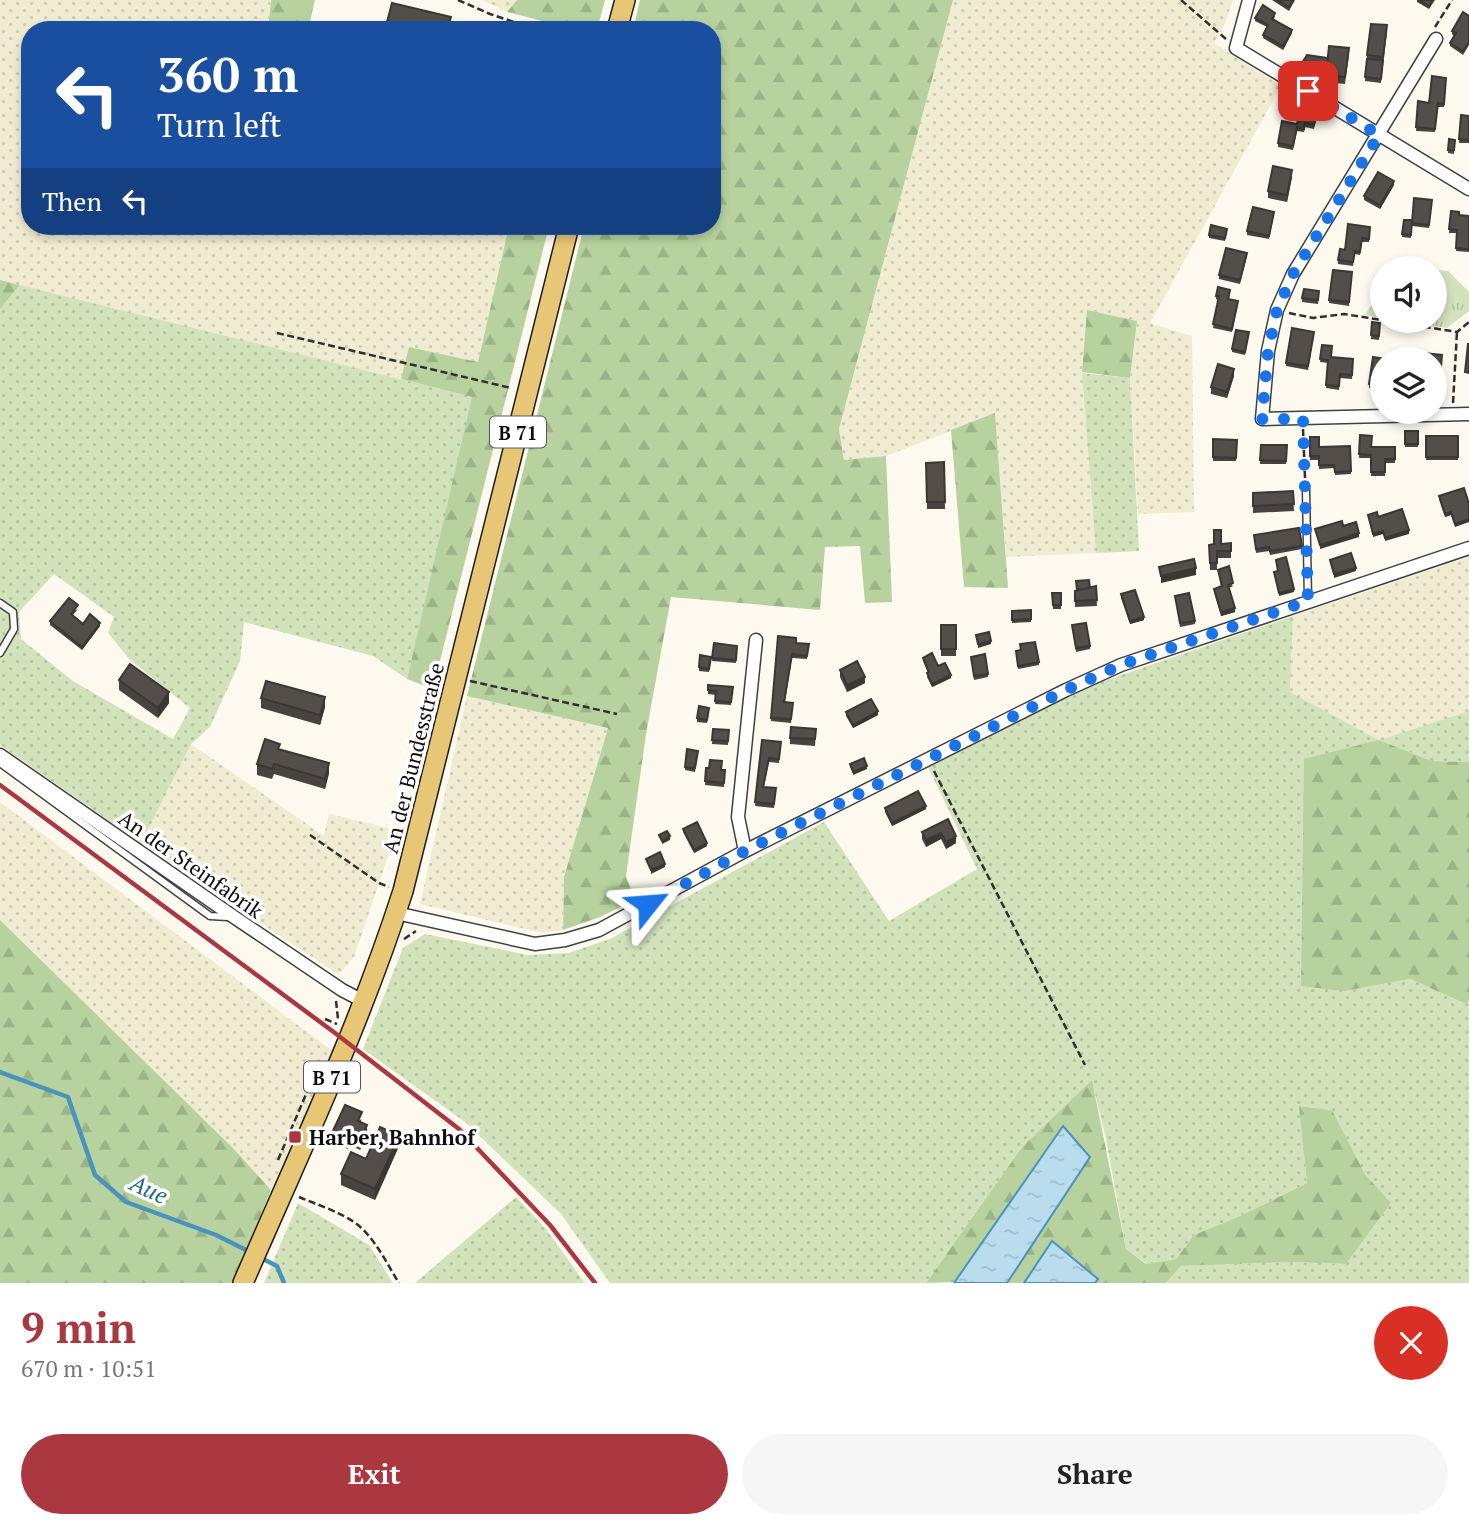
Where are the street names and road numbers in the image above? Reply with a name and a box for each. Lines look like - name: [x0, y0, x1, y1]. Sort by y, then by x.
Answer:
- road number: B 71: [490, 416, 546, 448]
- street label: An der Bundesstraße: [376, 660, 450, 856]
- street label: An der Steinfabrik: [113, 804, 269, 924]
- road number: B 71: [304, 1062, 360, 1092]

